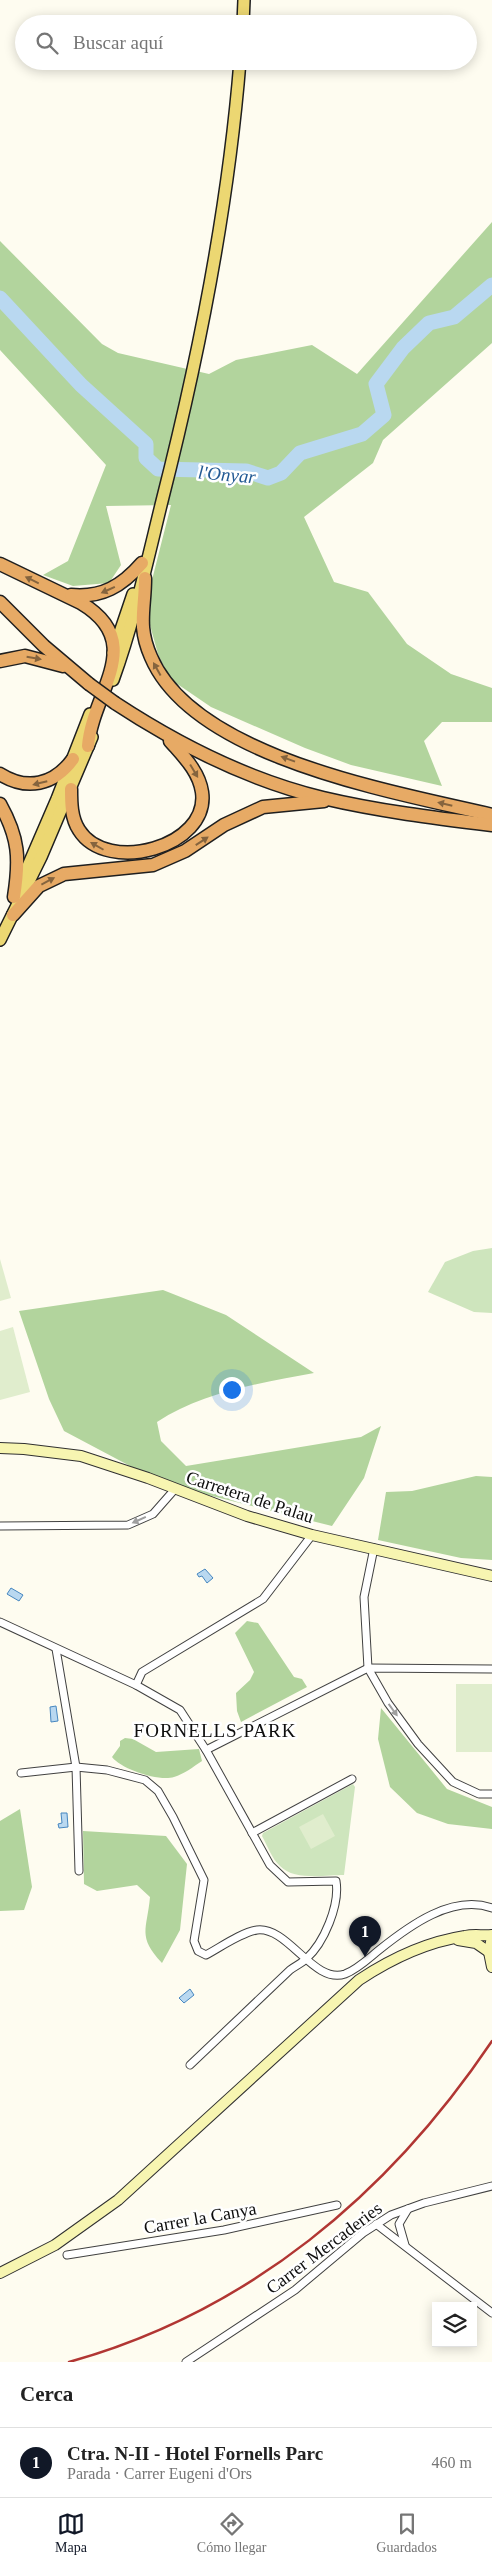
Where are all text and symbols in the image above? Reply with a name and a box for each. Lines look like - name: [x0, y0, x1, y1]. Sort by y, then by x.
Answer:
- search box: [15, 15, 477, 70]
- icon: search: [33, 29, 61, 57]
- text: Buscar aquí: [73, 32, 163, 53]
- water label: l'Onyar: [197, 462, 257, 488]
- one-way arrow: [25, 576, 39, 584]
- one-way arrow: [101, 586, 116, 595]
- one-way arrow: [27, 654, 43, 662]
- one-way arrow: [153, 662, 162, 676]
- one-way arrow: [281, 755, 296, 762]
- one-way arrow: [189, 764, 198, 777]
- one-way arrow: [32, 779, 47, 787]
- one-way arrow: [437, 800, 452, 808]
- one-way arrow: [195, 836, 208, 845]
- one-way arrow: [90, 842, 105, 850]
- one-way arrow: [40, 877, 55, 885]
- your location: [219, 1377, 245, 1403]
- street label: Carretera de Palau: [184, 1467, 316, 1527]
- one-way arrow: [132, 1516, 146, 1524]
- one-way arrow: [388, 1703, 398, 1716]
- district label: FORNELLS PARK: [134, 1720, 296, 1741]
- pin: 1: [349, 1916, 381, 1957]
- street label: Carrer la Canya: [142, 2198, 258, 2238]
- street label: Carrer Mercaderies: [262, 2198, 386, 2298]
- map controls: [432, 2302, 477, 2347]
- button: layers: [432, 2302, 477, 2347]
- text: Cerca: [20, 2382, 73, 2406]
- text: Ctra. N-II - Hotel Fornells Parc: [67, 2443, 323, 2464]
- text: 1: [32, 2454, 40, 2471]
- text: 460 m: [432, 2454, 472, 2471]
- text: Parada · Carrer Eugeni d'Ors: [67, 2465, 252, 2482]
- tab: Mapa: [55, 2510, 87, 2556]
- tab: Cómo llegar: [197, 2510, 266, 2556]
- tab: Guardados: [376, 2510, 437, 2556]

